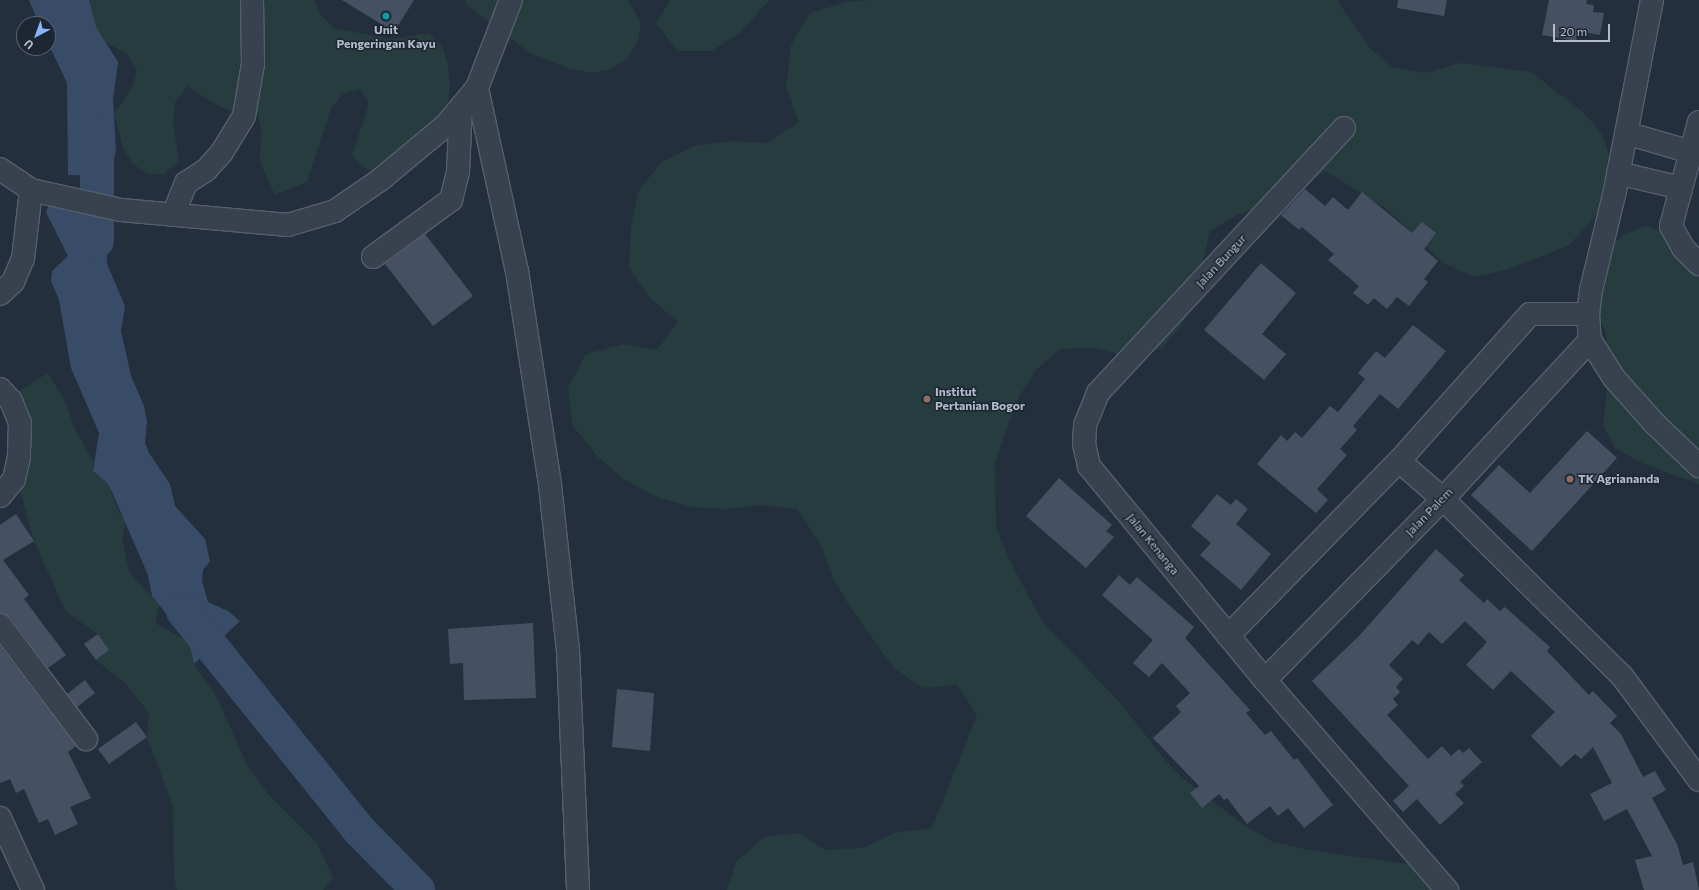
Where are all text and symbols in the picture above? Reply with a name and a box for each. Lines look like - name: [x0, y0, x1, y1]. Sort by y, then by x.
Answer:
- marker: Unit Pengeringan Kayu: [381, 11, 391, 21]
- north arrow: [16, 16, 56, 56]
- scale bar: [1555, 16, 1612, 42]
- place label: Unit Pengeringan Kayu: [337, 23, 435, 51]
- text: 20 m: [1560, 24, 1587, 38]
- text: U: [21, 37, 36, 52]
- street label: Jalan Bungur: [1193, 231, 1249, 291]
- place label: Institut Pertanian Bogor: [935, 385, 1025, 413]
- marker: Institut Pertanian Bogor: [922, 394, 932, 404]
- place label: TK Agriananda: [1578, 472, 1659, 486]
- marker: TK Agriananda: [1565, 474, 1575, 484]
- street label: Jalan Palem: [1402, 485, 1456, 539]
- street label: Jalan Kenanga: [1124, 510, 1182, 578]

